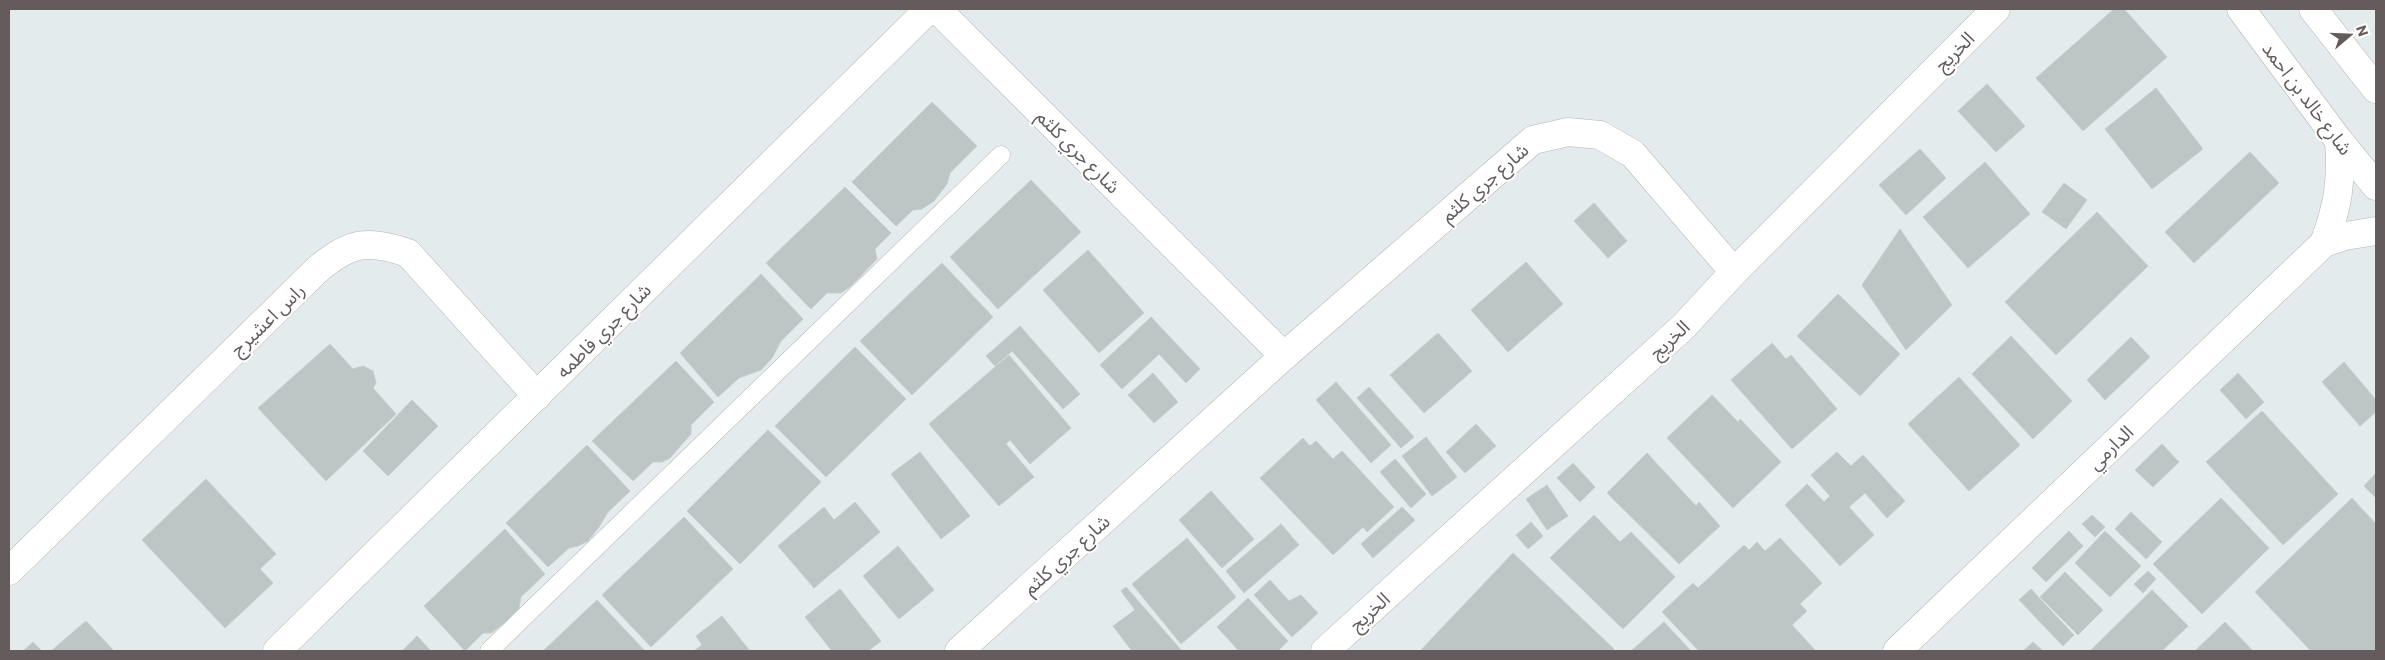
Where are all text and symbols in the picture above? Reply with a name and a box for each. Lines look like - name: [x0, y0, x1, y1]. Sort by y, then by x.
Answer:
- north arrow: [2325, 10, 2375, 60]
- text: N: [2353, 23, 2373, 38]
- street label: الخريج: [1929, 26, 1981, 78]
- street label: شارع خالد بن احمد: [2256, 37, 2358, 161]
- street label: شارع جري كلثم: [1029, 104, 1126, 201]
- street label: شارع جري كلثم: [1435, 138, 1535, 230]
- street label: راس اعشيرج: [225, 278, 311, 362]
- street label: شارع جري فاطمه: [551, 278, 658, 385]
- street label: الخريج: [1644, 315, 1697, 366]
- street label: الدارمي: [2082, 420, 2141, 477]
- street label: شارع جري كلثم: [1018, 509, 1117, 602]
- street label: الخريج: [1344, 587, 1397, 638]

